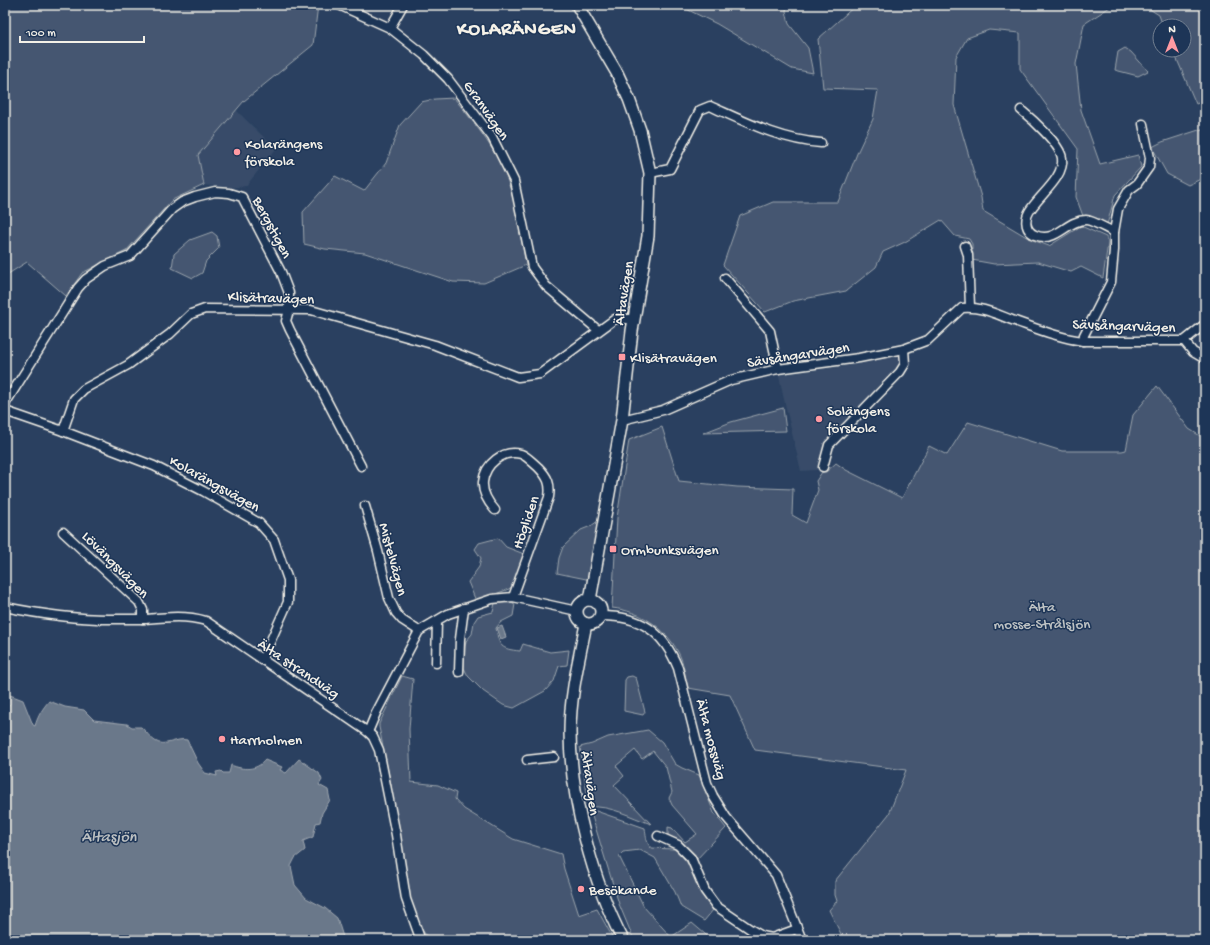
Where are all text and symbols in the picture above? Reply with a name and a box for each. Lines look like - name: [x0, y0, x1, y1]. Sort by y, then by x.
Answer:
- scale bar: [20, 18, 144, 44]
- north arrow: [1152, 18, 1192, 58]
- district label: KOLARÄNGEN: [456, 19, 577, 42]
- text: N: [1168, 24, 1176, 36]
- text: 100 m: [25, 27, 56, 41]
- street label: Granvägen: [458, 78, 512, 144]
- place label: Kolarängens förskola: [244, 136, 323, 171]
- marker: Kolarängens förskola: [232, 147, 242, 157]
- street label: Bergstigen: [247, 193, 295, 262]
- street label: Ältavägen: [611, 260, 639, 327]
- street label: Klisätravägen: [227, 288, 315, 310]
- street label: Sävsångarvägen: [1072, 316, 1176, 338]
- street label: Sävsångarvägen: [746, 339, 851, 373]
- place label: Klisätravägen: [630, 350, 717, 368]
- marker: Klisätravägen: [617, 352, 627, 362]
- place label: Solängens förskola: [826, 403, 890, 438]
- marker: Solängens förskola: [814, 414, 824, 424]
- street label: Kolarängsvägen: [166, 452, 262, 517]
- street label: Högliden: [509, 494, 544, 552]
- street label: Mistelvägen: [374, 521, 410, 598]
- street label: Lövängsvägen: [77, 528, 152, 603]
- place label: Ormbunksvägen: [621, 542, 719, 560]
- marker: Ormbunksvägen: [608, 544, 618, 554]
- park label: Älta mosse-Strålsjön: [994, 599, 1090, 634]
- street label: Älta strandväg: [254, 636, 342, 704]
- street label: Älta mossväg: [691, 697, 730, 782]
- place label: Harrholmen: [230, 732, 302, 750]
- marker: Harrholmen: [217, 734, 227, 744]
- street label: Ältavägen: [576, 750, 602, 817]
- water label: Ältasjön: [82, 829, 137, 848]
- place label: Besökande: [588, 882, 657, 900]
- marker: Besökande: [576, 884, 586, 894]

